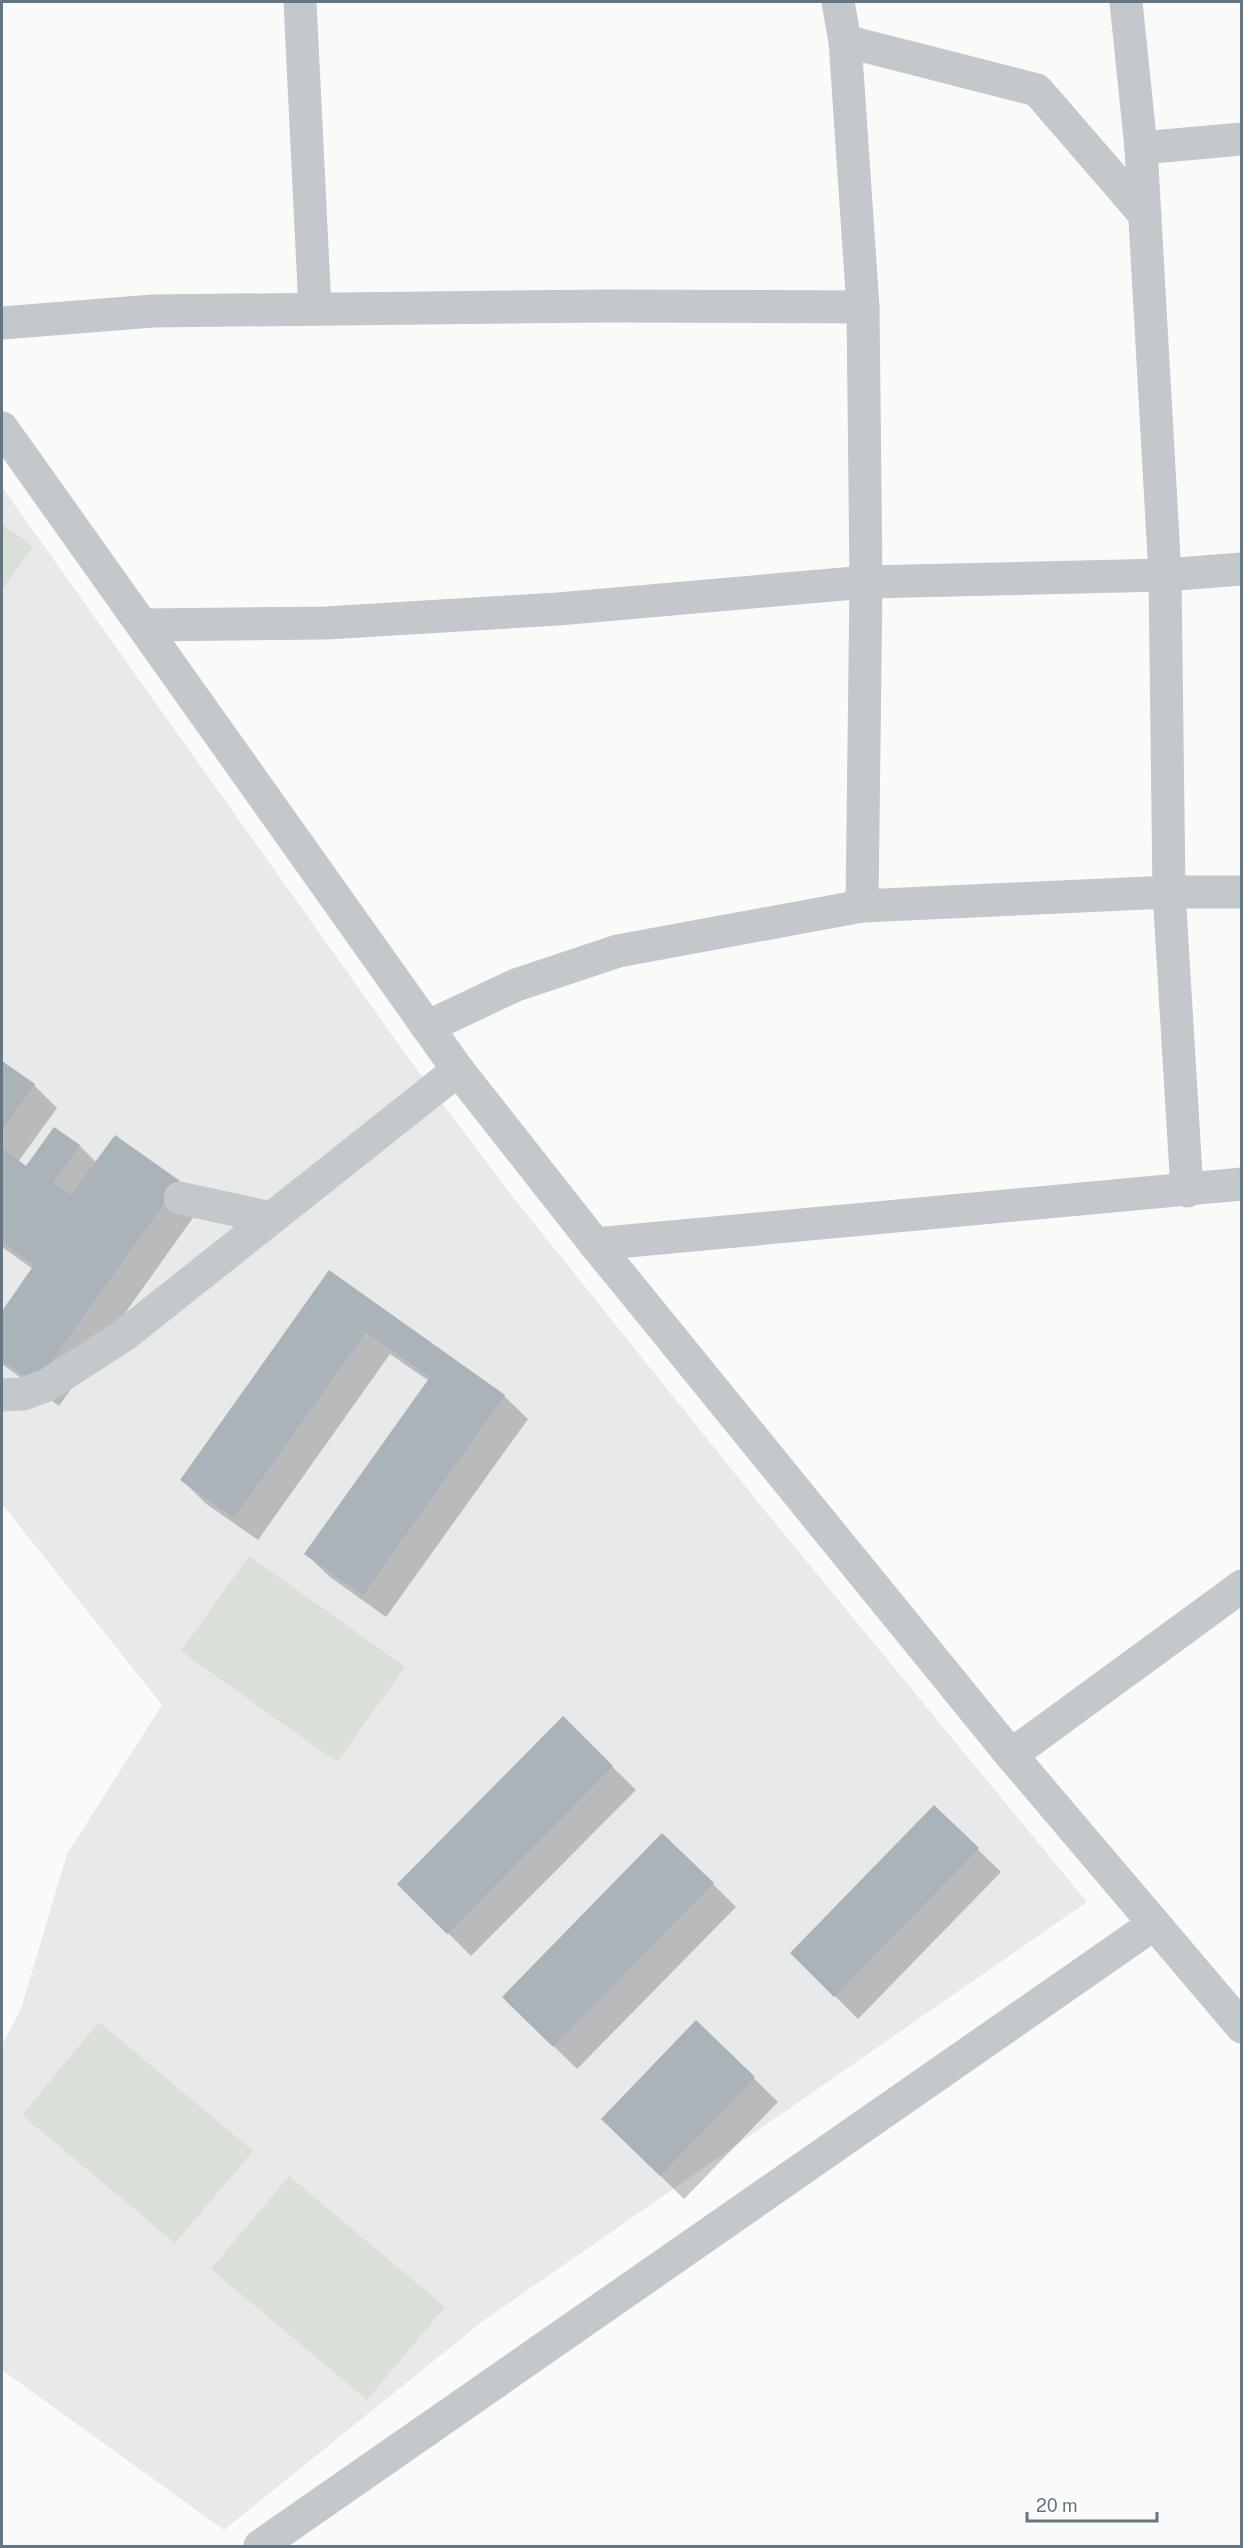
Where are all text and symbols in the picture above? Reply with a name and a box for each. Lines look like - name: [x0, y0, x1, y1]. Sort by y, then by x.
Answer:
- scale bar: [1027, 2485, 1158, 2523]
- text: 20 m: [1036, 2495, 1078, 2516]

